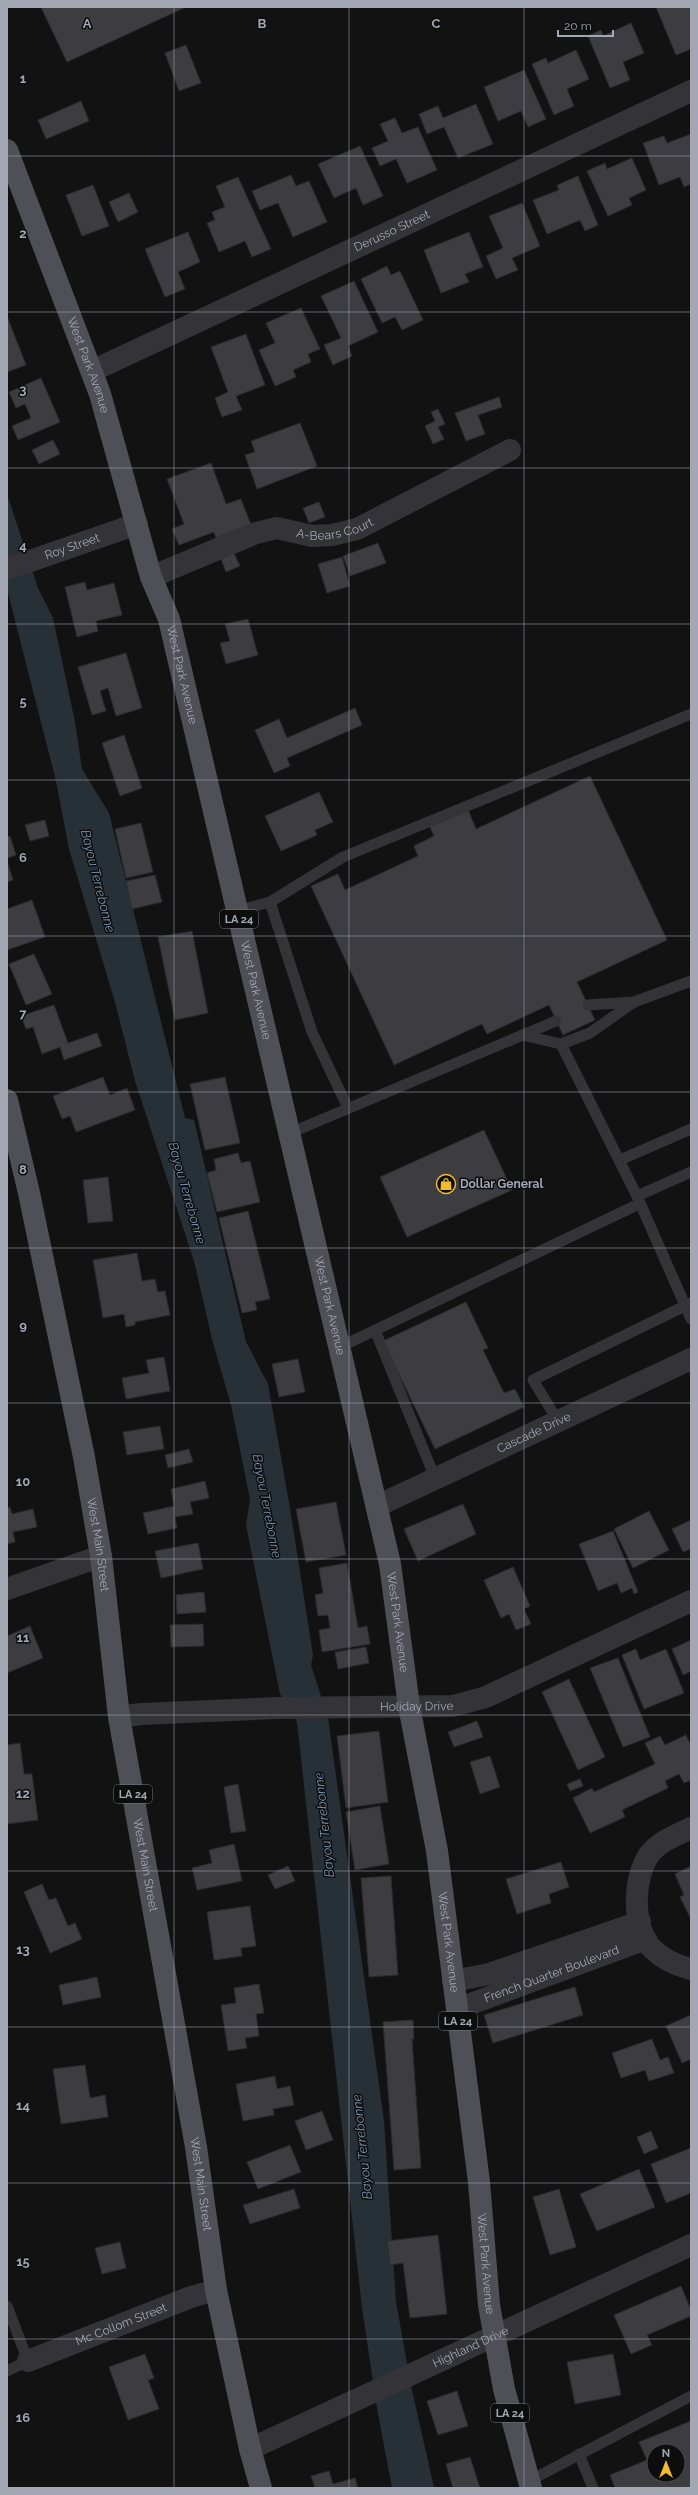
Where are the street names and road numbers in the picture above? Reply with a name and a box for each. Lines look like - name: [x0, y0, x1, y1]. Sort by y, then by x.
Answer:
- street label: Derusso Street: [352, 207, 432, 255]
- street label: West Park Avenue: [64, 315, 112, 415]
- street label: A-Bears Court: [295, 515, 376, 543]
- street label: Roy Street: [43, 530, 101, 562]
- street label: West Park Avenue: [164, 624, 200, 726]
- road number: LA 24: [220, 910, 258, 928]
- street label: West Park Avenue: [237, 939, 274, 1041]
- street label: West Park Avenue: [311, 1255, 348, 1356]
- street label: Cascade Drive: [494, 1409, 573, 1456]
- street label: West Main Street: [84, 1497, 112, 1592]
- street label: West Park Avenue: [384, 1571, 411, 1673]
- street label: Holiday Drive: [380, 1699, 454, 1714]
- road number: LA 24: [114, 1785, 152, 1803]
- street label: West Main Street: [130, 1817, 161, 1913]
- street label: West Park Avenue: [435, 1891, 462, 1993]
- street label: French Quarter Boulevard: [482, 1943, 621, 2005]
- road number: LA 24: [439, 2012, 477, 2030]
- street label: West Main Street: [187, 2136, 215, 2232]
- street label: West Park Avenue: [475, 2213, 498, 2315]
- street label: Mc Collom Street: [74, 2300, 169, 2349]
- street label: Highland Drive: [430, 2323, 511, 2371]
- road number: LA 24: [491, 2404, 529, 2422]

